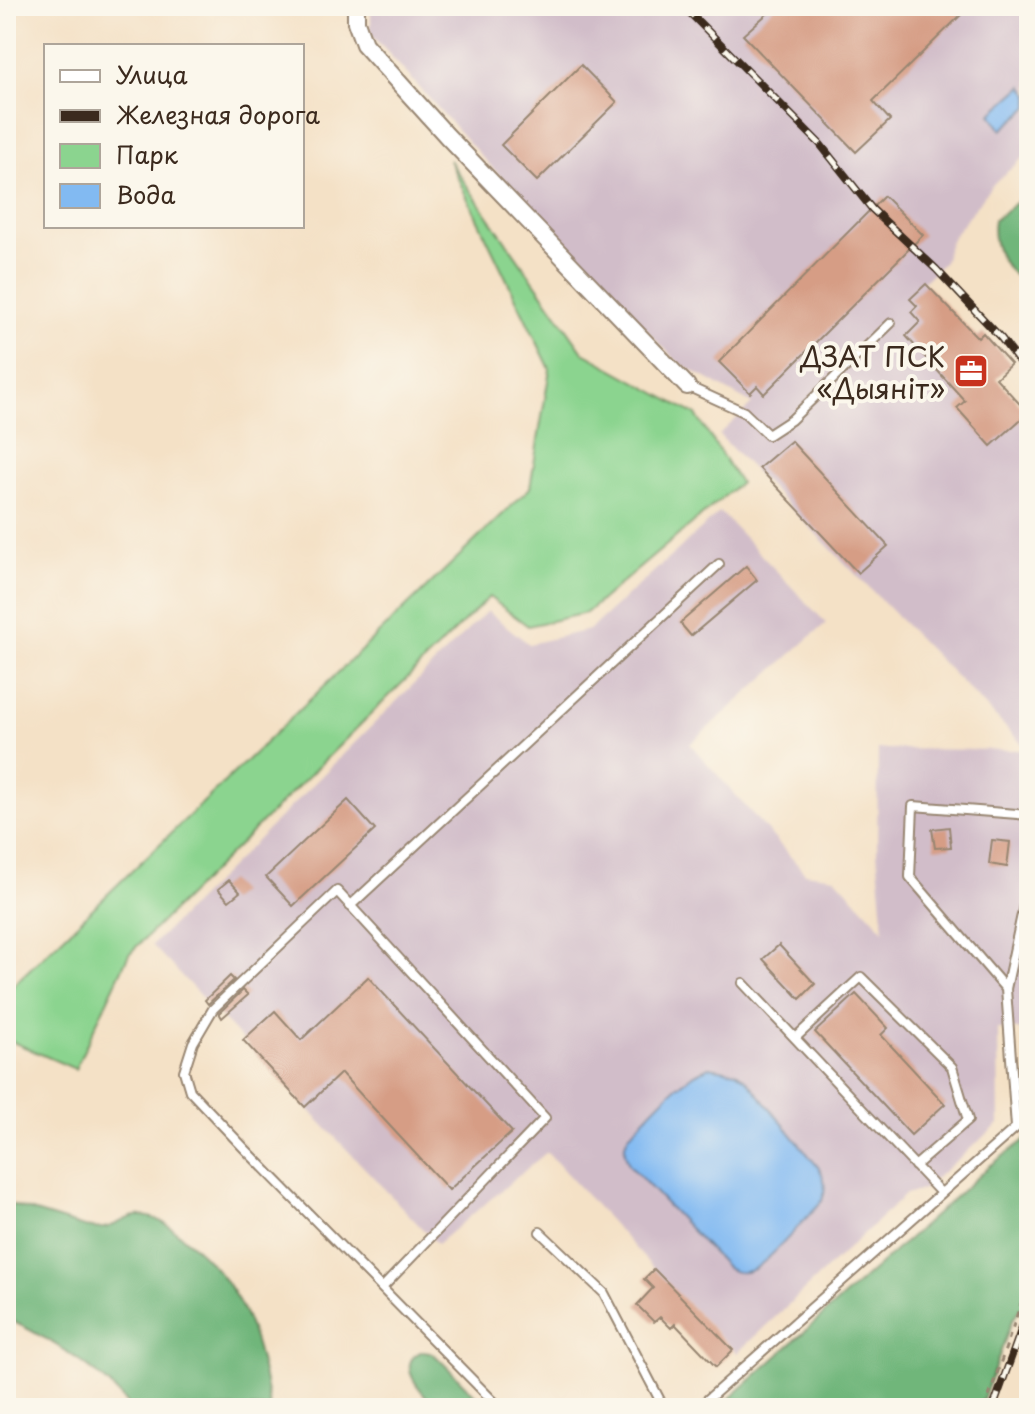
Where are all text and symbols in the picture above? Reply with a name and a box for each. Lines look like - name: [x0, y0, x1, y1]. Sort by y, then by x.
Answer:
- legend: [44, 44, 304, 228]
- text: Улица: [116, 56, 188, 92]
- text: Железная дорога: [116, 96, 320, 132]
- text: Парк: [116, 136, 179, 172]
- text: Вода: [116, 176, 175, 212]
- place label: ДЗАТ ПСК «Дыяніт»: [800, 334, 945, 409]
- office icon: ДЗАТ ПСК «Дыяніт»: [952, 352, 990, 390]

